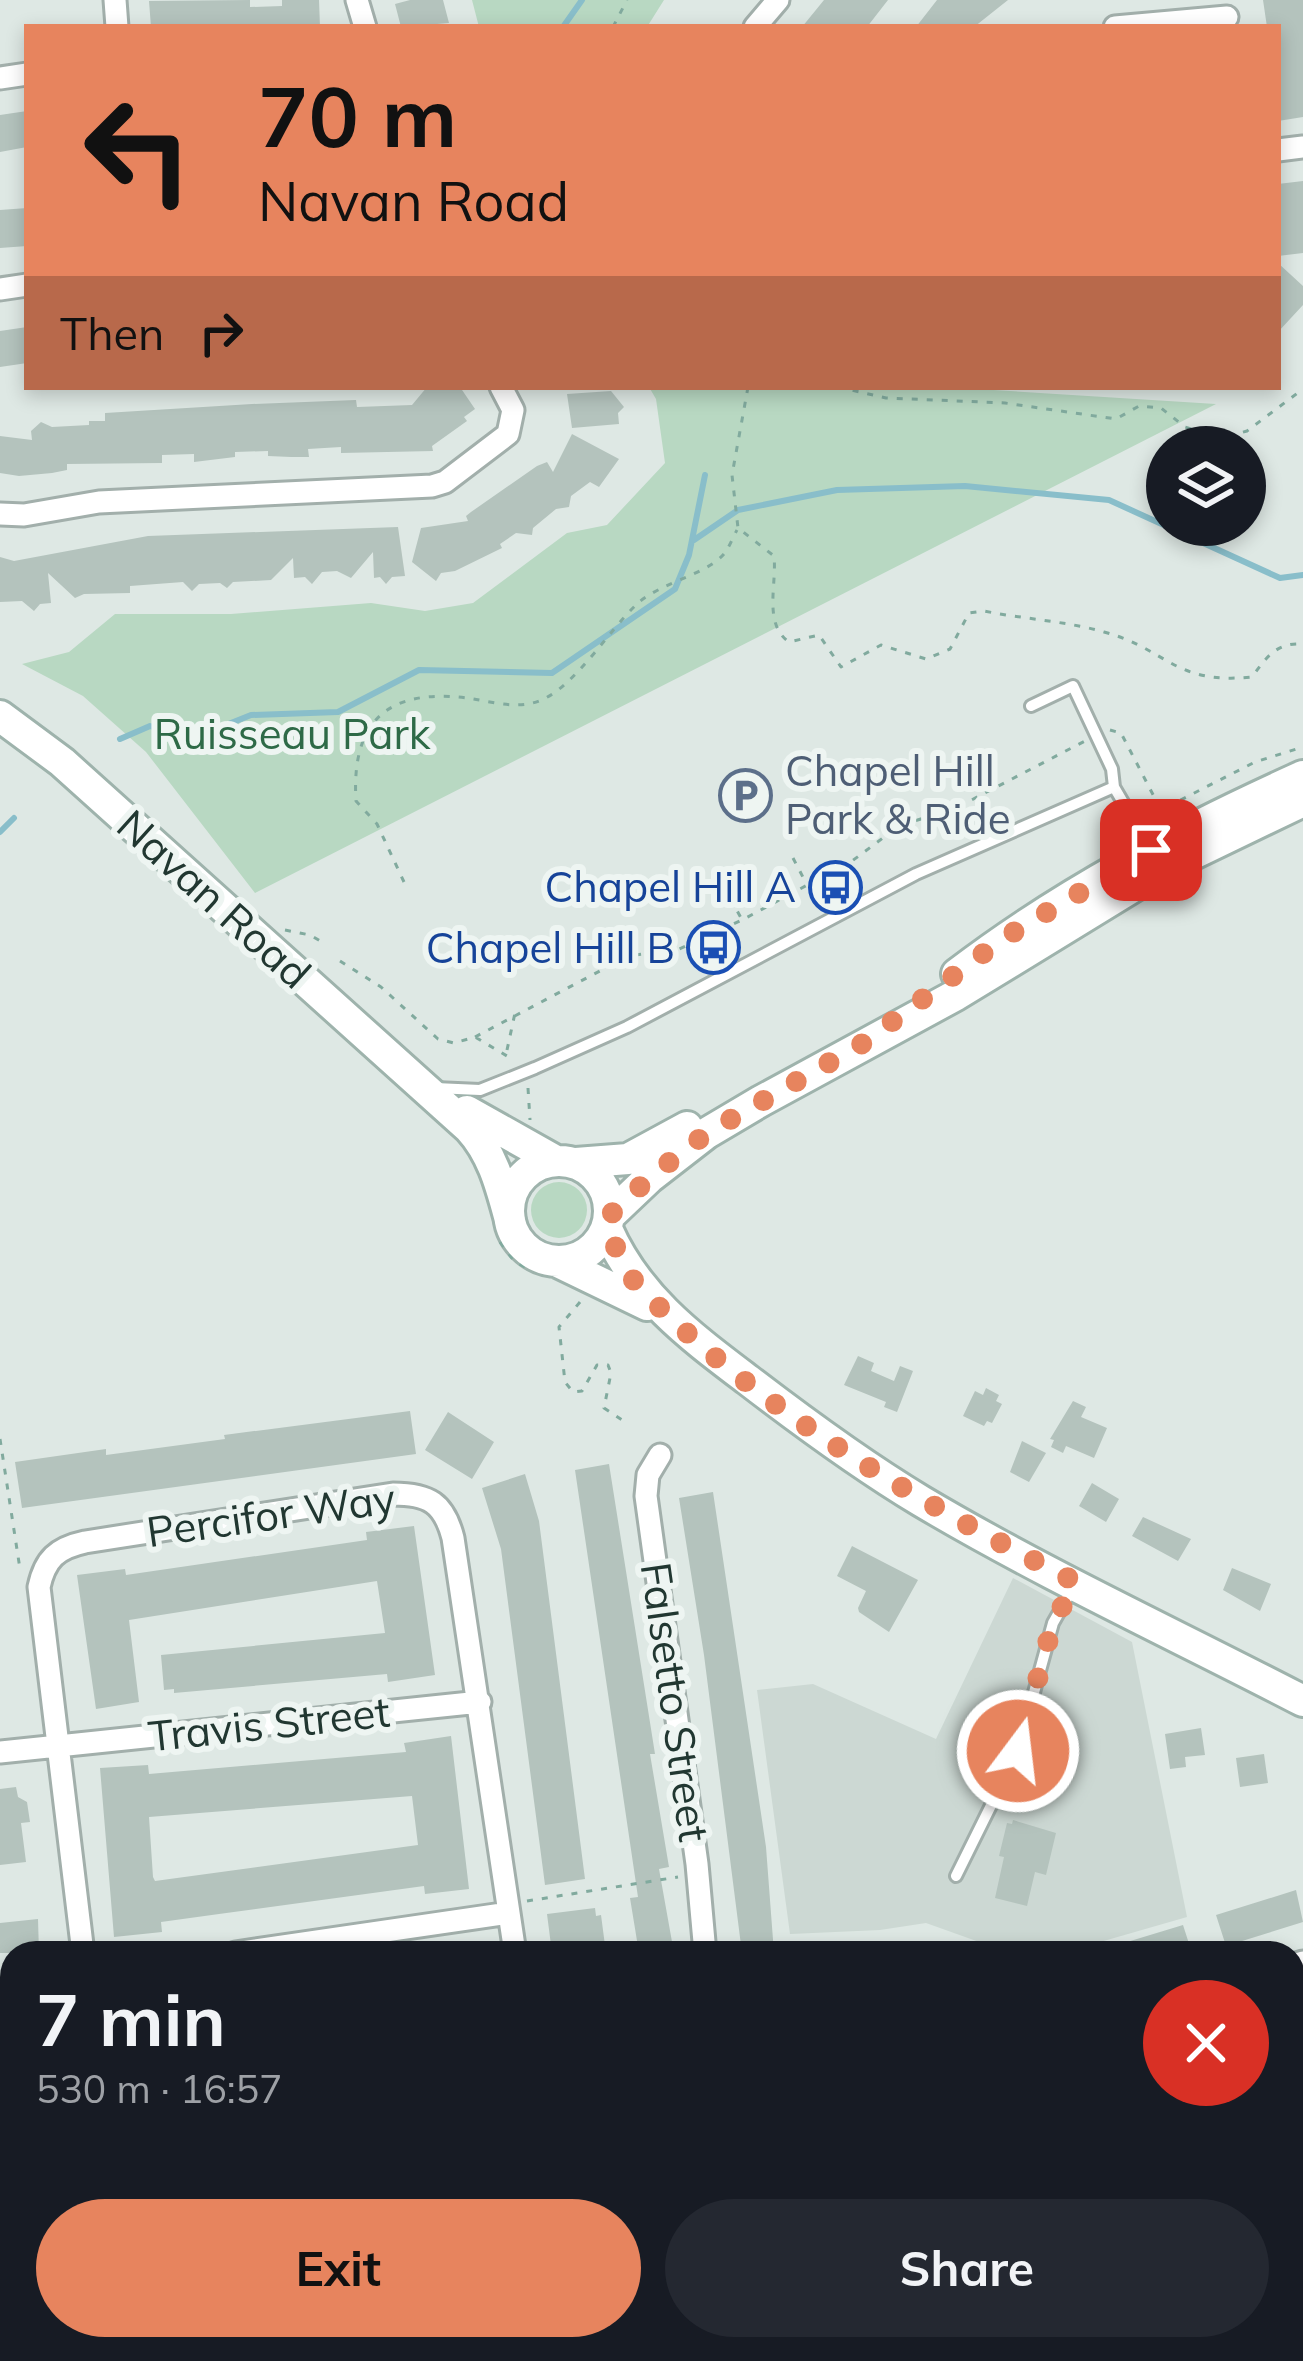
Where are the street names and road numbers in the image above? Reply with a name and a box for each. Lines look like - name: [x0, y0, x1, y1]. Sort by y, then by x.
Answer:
- street label: Navan Road: [107, 798, 322, 999]
- street label: Percifor Way: [143, 1471, 399, 1558]
- street label: Falsetto Street: [630, 1559, 721, 1845]
- street label: Travis Street: [146, 1684, 392, 1763]

